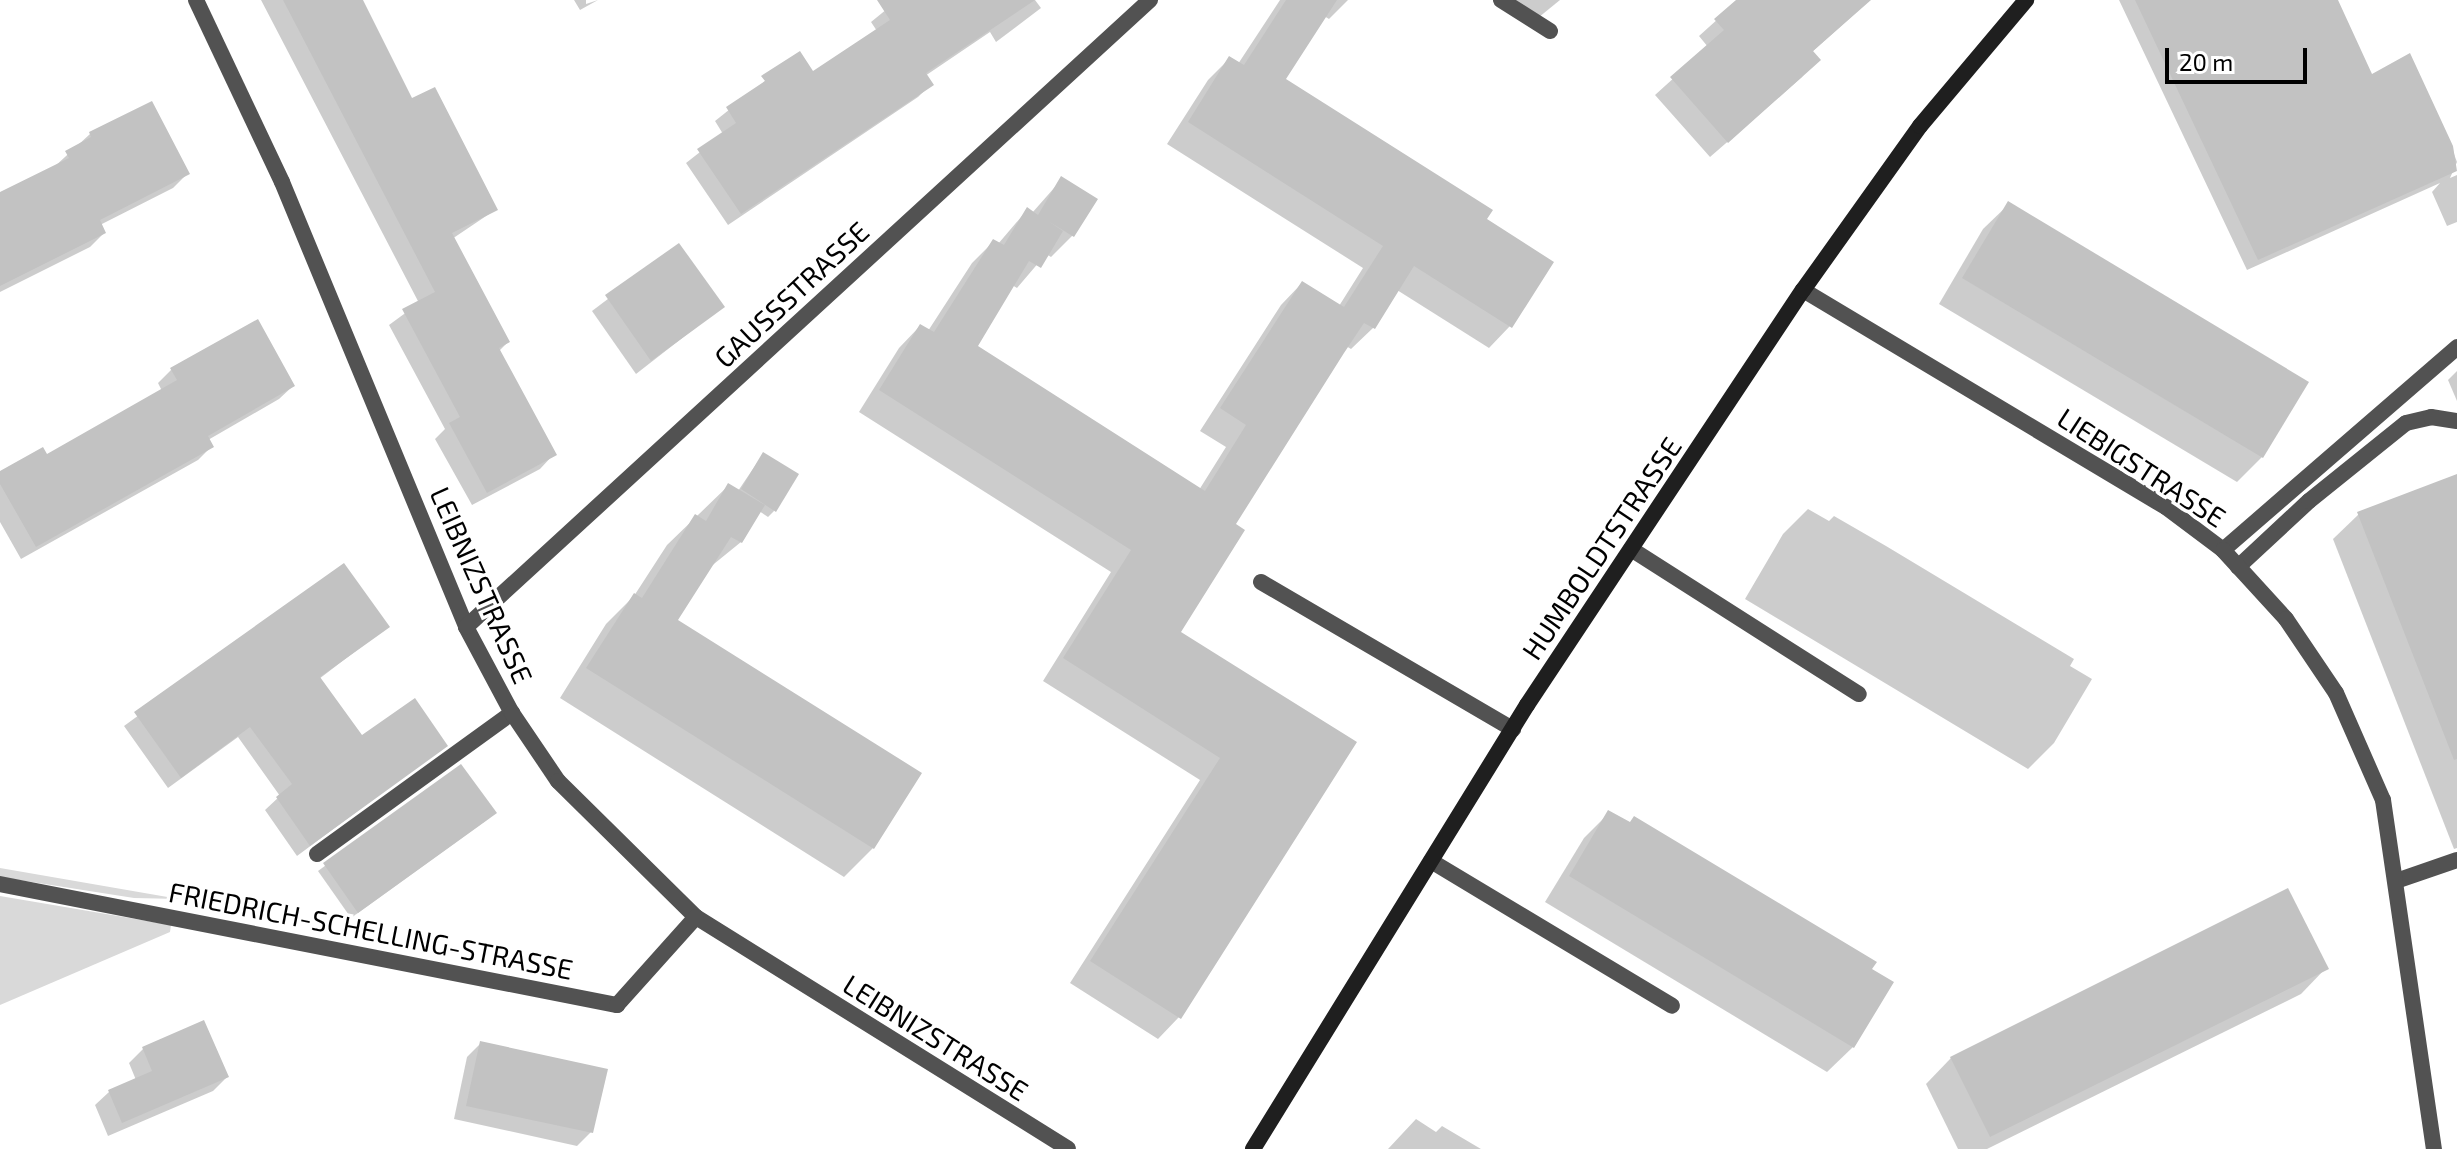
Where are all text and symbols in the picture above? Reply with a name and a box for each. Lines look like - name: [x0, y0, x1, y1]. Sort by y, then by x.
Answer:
- scale bar: [2169, 32, 2311, 82]
- text: 20 m: [2179, 47, 2233, 76]
- street label: GAUSSSTRASSE: [707, 214, 875, 374]
- street label: LIEBIGSTRASSE: [2052, 400, 2232, 534]
- street label: HUMBOLDTSTRASSE: [1514, 431, 1688, 665]
- street label: LEIBNIZSTRASSE: [424, 482, 540, 688]
- street label: FRIEDRICH-SCHELLING-STRASSE: [166, 874, 576, 986]
- street label: LEIBNIZSTRASSE: [837, 967, 1035, 1107]

